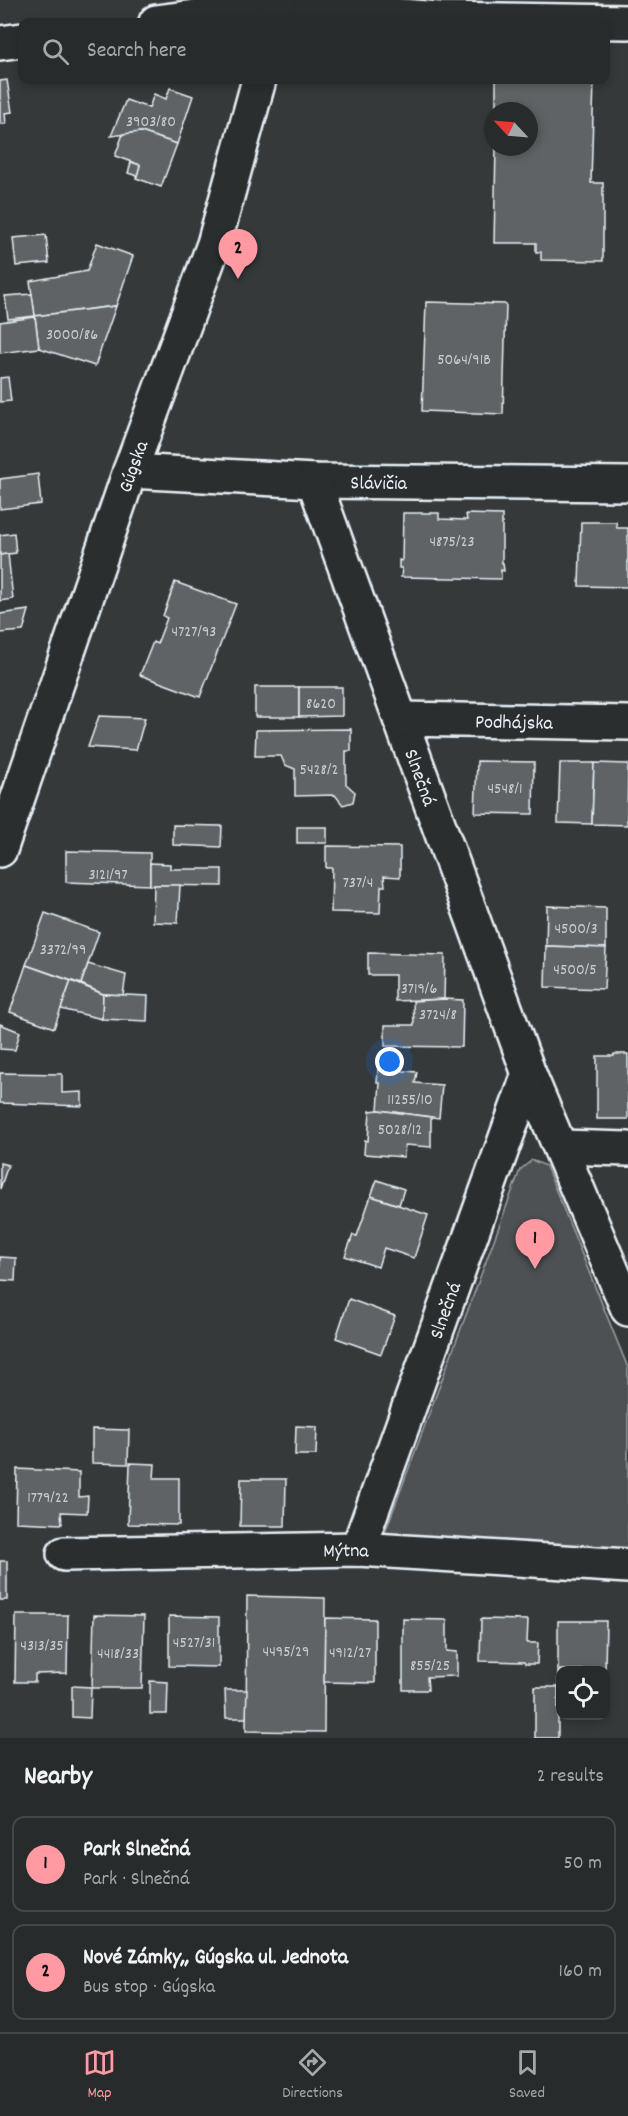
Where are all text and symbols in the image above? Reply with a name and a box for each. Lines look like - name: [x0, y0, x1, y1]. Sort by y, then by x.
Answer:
- search box: [18, 18, 610, 84]
- icon: search: [39, 35, 72, 68]
- text: Search here: [87, 36, 186, 67]
- north arrow: [484, 102, 538, 156]
- house number: 3903/80: [126, 111, 176, 134]
- pin: 2: [218, 230, 258, 279]
- house number: 3000/86: [46, 324, 98, 347]
- house number: 5064/91B: [437, 349, 491, 372]
- street label: Gúgska: [113, 437, 157, 497]
- street label: Slávičia: [350, 470, 408, 499]
- house number: 4875/23: [429, 531, 475, 554]
- house number: 4727/93: [172, 621, 216, 644]
- house number: 8620: [306, 693, 336, 716]
- street label: Podhájska: [475, 709, 554, 739]
- street label: Slnečná: [395, 746, 442, 811]
- house number: 5428/2: [299, 759, 339, 782]
- house number: 4548/1: [487, 778, 523, 801]
- house number: 3121/97: [88, 864, 128, 887]
- house number: 737/4: [343, 872, 373, 895]
- house number: 4500/3: [554, 918, 598, 941]
- house number: 3372/99: [40, 939, 86, 962]
- house number: 4500/5: [553, 959, 597, 982]
- house number: 3719/6: [401, 978, 437, 1001]
- house number: 3724/8: [419, 1004, 457, 1027]
- your location: [375, 1047, 404, 1076]
- house number: 11255/10: [387, 1089, 433, 1112]
- house number: 5028/12: [378, 1119, 422, 1142]
- pin: 1: [516, 1220, 554, 1269]
- street label: Slnečná: [424, 1279, 470, 1343]
- house number: 1779/22: [27, 1487, 69, 1510]
- street label: Mýtna: [323, 1538, 370, 1567]
- house number: 4527/31: [173, 1632, 215, 1655]
- house number: 4313/35: [20, 1635, 64, 1658]
- house number: 4495/29: [263, 1641, 309, 1664]
- house number: 4912/27: [329, 1642, 371, 1665]
- house number: 4418/33: [97, 1643, 139, 1666]
- house number: 855/25: [410, 1655, 450, 1678]
- map controls: [556, 1666, 610, 1720]
- button: locate: [556, 1666, 610, 1720]
- text: Nearby: [24, 1759, 92, 1796]
- text: 2 results: [537, 1763, 604, 1791]
- text: Park Slnečná: [83, 1835, 190, 1866]
- text: 1: [43, 1850, 48, 1878]
- text: 50 m: [564, 1850, 602, 1878]
- text: Park · Slnečná: [83, 1866, 190, 1894]
- text: Nové Zámky,, Gúgska ul. Jednota: [83, 1943, 348, 1974]
- text: 2: [41, 1958, 50, 1986]
- text: 160 m: [559, 1958, 602, 1986]
- text: Bus stop · Gúgska: [83, 1974, 215, 2002]
- tab: Map: [83, 2046, 116, 2105]
- tab: Directions: [282, 2046, 343, 2105]
- tab: Saved: [509, 2046, 545, 2105]

